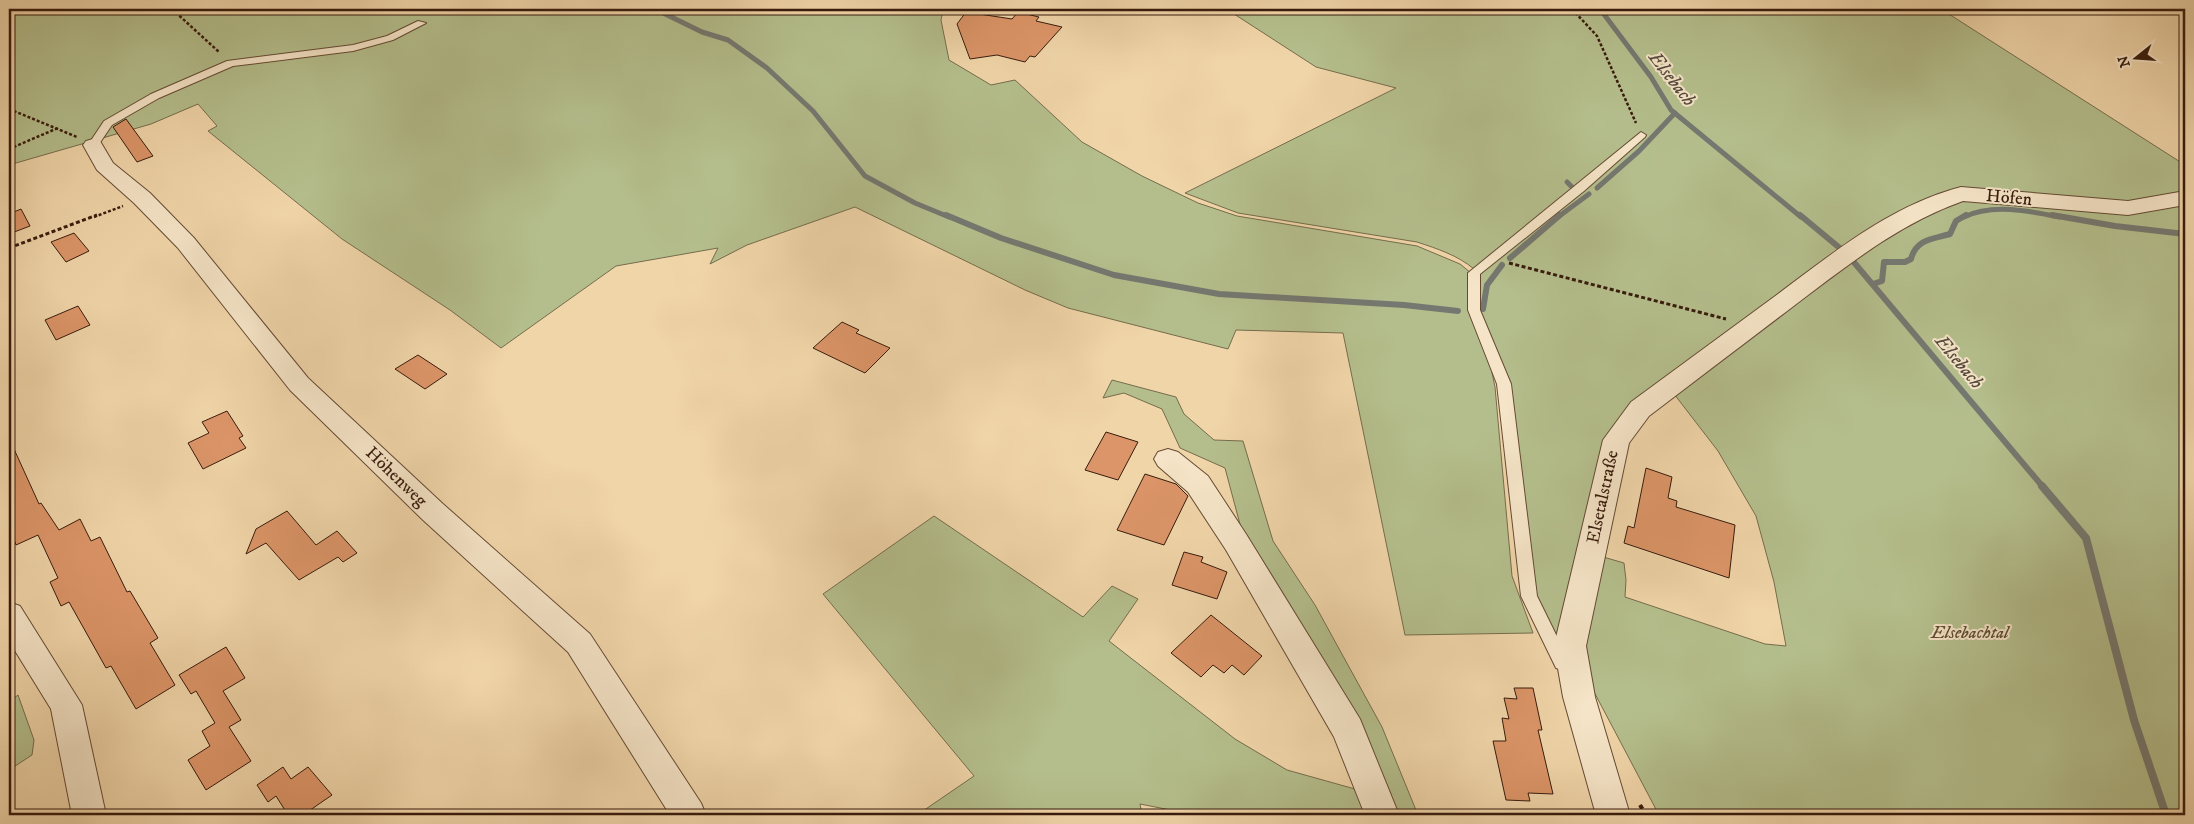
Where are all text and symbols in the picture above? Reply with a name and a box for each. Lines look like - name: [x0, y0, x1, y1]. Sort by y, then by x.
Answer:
- north arrow: [2112, 32, 2162, 82]
- water label: Elsebach: [1643, 46, 1701, 111]
- text: N: [2114, 53, 2135, 70]
- street label: Höfen: [1985, 185, 2033, 211]
- water label: Elsebach: [1929, 330, 1988, 394]
- street label: Höhenweg: [361, 442, 432, 512]
- street label: Elsetalstraße: [1582, 448, 1624, 546]
- park label: Elsebachtal: [1930, 622, 2011, 644]

